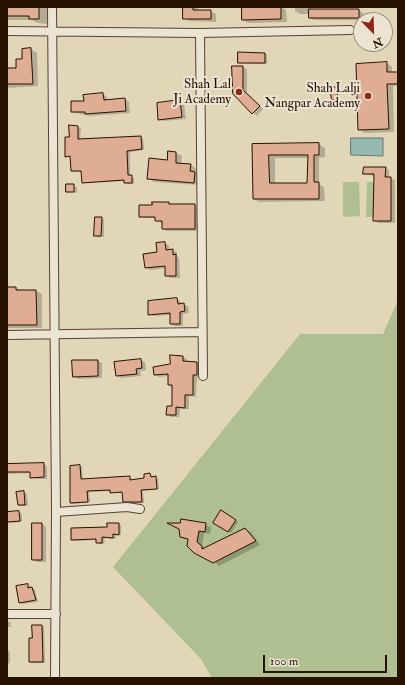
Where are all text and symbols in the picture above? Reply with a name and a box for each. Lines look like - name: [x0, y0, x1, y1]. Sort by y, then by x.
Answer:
- north arrow: [353, 12, 393, 52]
- text: N: [370, 35, 385, 50]
- place label: Shah Lal Ji Academy: [173, 77, 231, 108]
- place label: Shah Lalji Nangpar Academy: [264, 81, 360, 112]
- marker: Shah Lal Ji Academy: [234, 87, 244, 97]
- marker: Shah Lalji Nangpar Academy: [363, 91, 373, 101]
- scale bar: [265, 647, 389, 673]
- text: 100 m: [270, 654, 298, 669]

